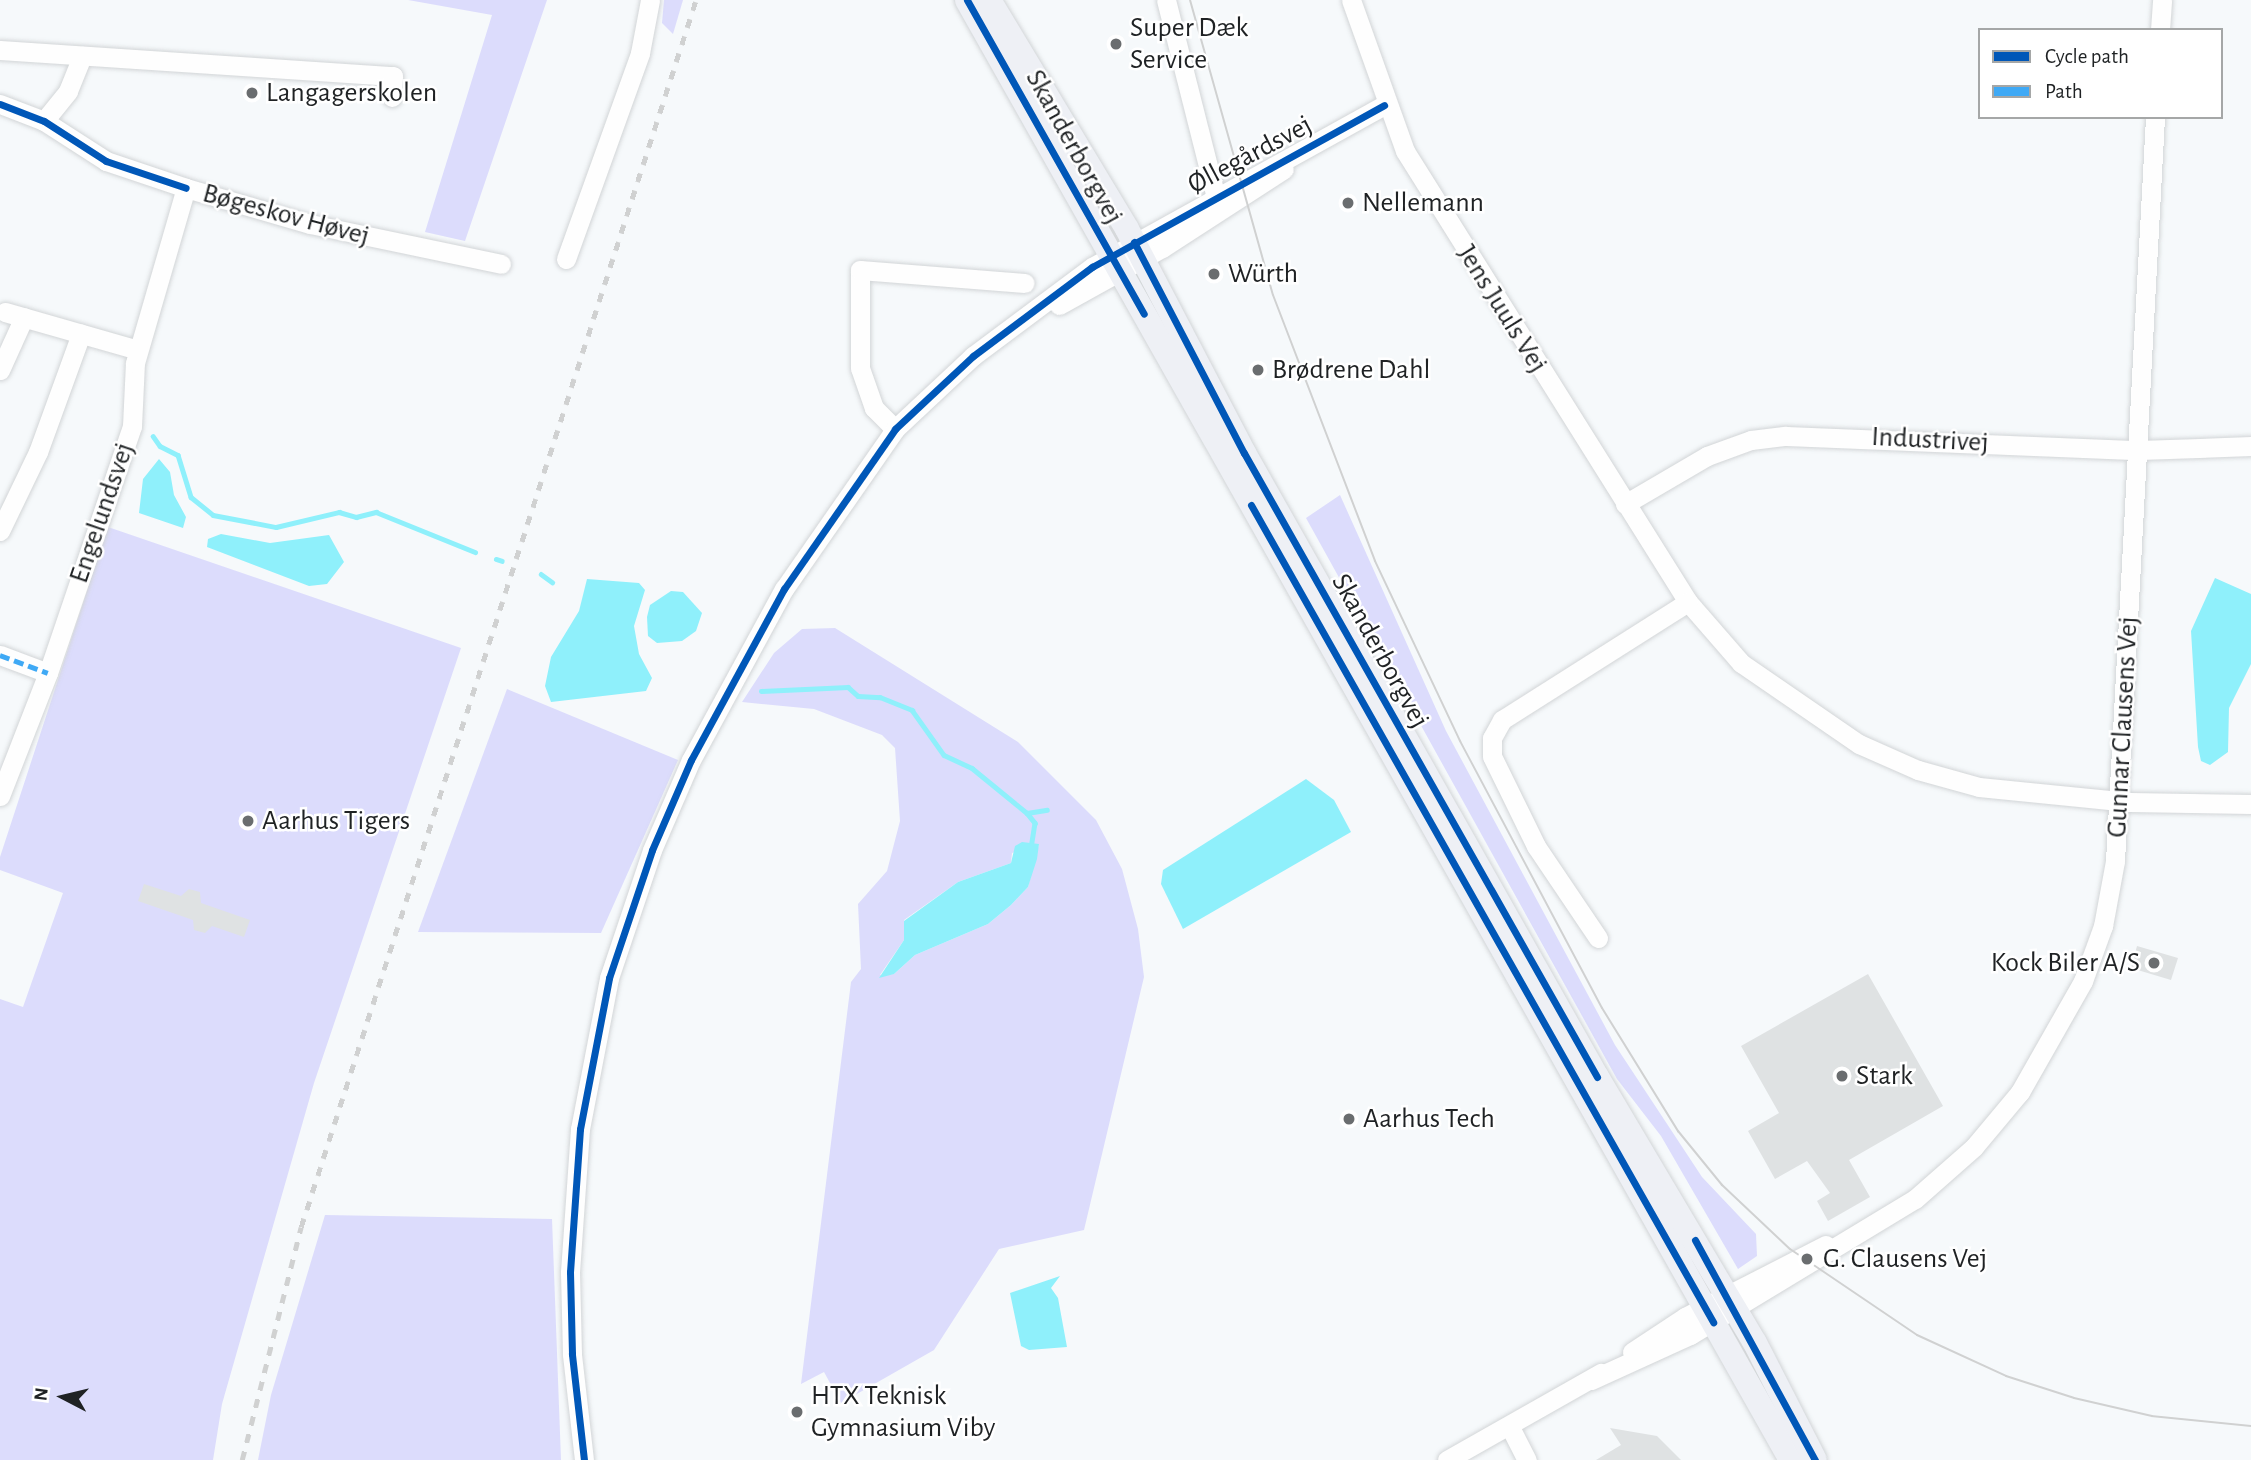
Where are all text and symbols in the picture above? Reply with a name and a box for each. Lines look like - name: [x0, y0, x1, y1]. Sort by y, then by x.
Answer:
- place label: Super Dæk Service: [1130, 11, 1248, 77]
- legend: [1978, 28, 2223, 119]
- marker: Super Dæk Service: [1108, 36, 1124, 52]
- text: Cycle path: [2045, 46, 2129, 67]
- street label: Skanderborgvej: [1018, 64, 1130, 230]
- place label: Langagerskolen: [266, 76, 437, 110]
- text: Path: [2045, 81, 2083, 102]
- marker: Langagerskolen: [244, 85, 260, 101]
- street label: Øllegårdsvej: [1182, 108, 1318, 202]
- street label: Bøgeskov Høvej: [199, 177, 373, 253]
- place label: Nellemann: [1362, 186, 1484, 220]
- marker: Nellemann: [1340, 195, 1356, 211]
- street label: Jens Juuls Vej: [1450, 239, 1554, 379]
- place label: Würth: [1228, 257, 1298, 291]
- marker: Würth: [1206, 266, 1222, 282]
- place label: Brødrene Dahl: [1272, 353, 1430, 387]
- marker: Brødrene Dahl: [1250, 362, 1266, 378]
- street label: Industrivej: [1871, 420, 1989, 460]
- street label: Engelundsvej: [62, 438, 142, 588]
- street label: Skanderborgvej: [1324, 568, 1436, 734]
- street label: Gunnar Clausens Vej: [2100, 616, 2146, 838]
- place label: Aarhus Tigers: [262, 804, 410, 838]
- marker: Aarhus Tigers: [240, 813, 256, 829]
- place label: Kock Biler A/S: [1991, 946, 2140, 980]
- marker: Kock Biler A/S: [2146, 955, 2162, 971]
- place label: Stark: [1856, 1059, 1913, 1093]
- marker: Stark: [1834, 1068, 1850, 1084]
- place label: Aarhus Tech: [1363, 1102, 1495, 1136]
- marker: Aarhus Tech: [1341, 1111, 1357, 1127]
- place label: G. Clausens Vej: [1823, 1242, 1987, 1276]
- marker: G. Clausens Vej: [1797, 1249, 1817, 1269]
- north arrow: [28, 1362, 98, 1432]
- place label: HTX Teknisk Gymnasium Viby: [811, 1379, 995, 1445]
- text: N: [31, 1387, 52, 1402]
- marker: HTX Teknisk Gymnasium Viby: [789, 1404, 805, 1420]

